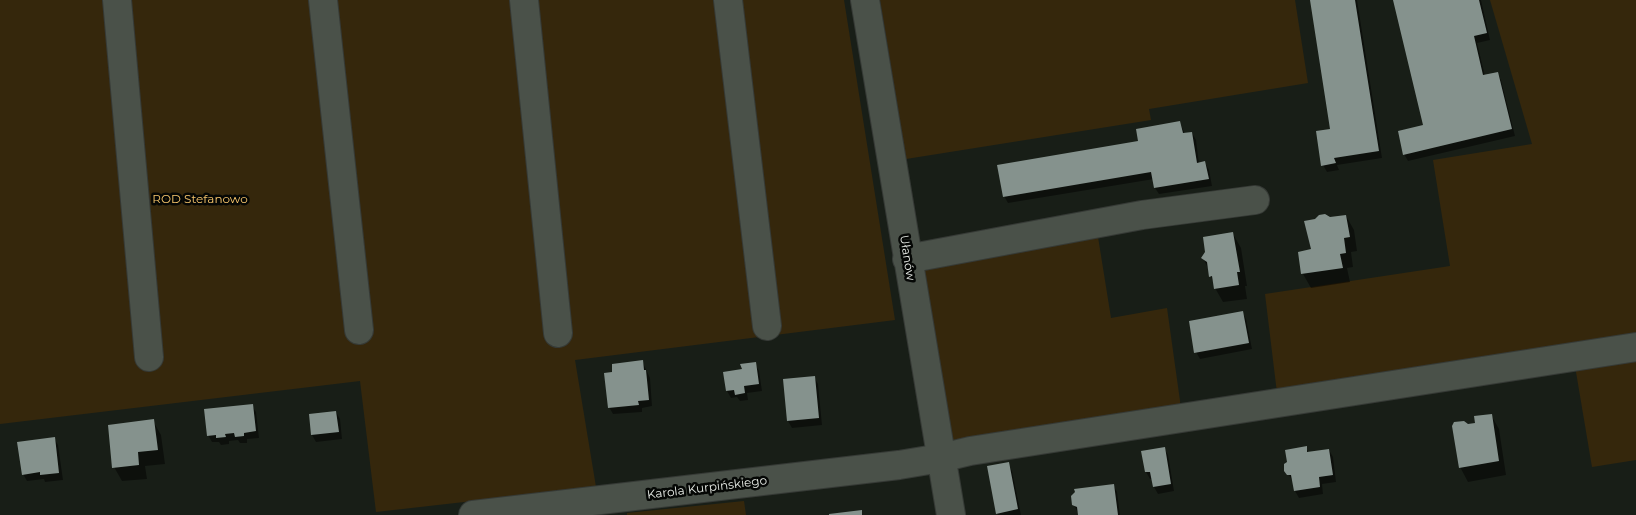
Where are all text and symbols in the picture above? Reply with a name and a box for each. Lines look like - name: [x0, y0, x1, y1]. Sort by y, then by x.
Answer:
- park label: ROD Stefanowo: [152, 192, 248, 206]
- street label: Ułanów: [896, 234, 918, 282]
- street label: Karola Kurpińskiego: [646, 473, 768, 503]

